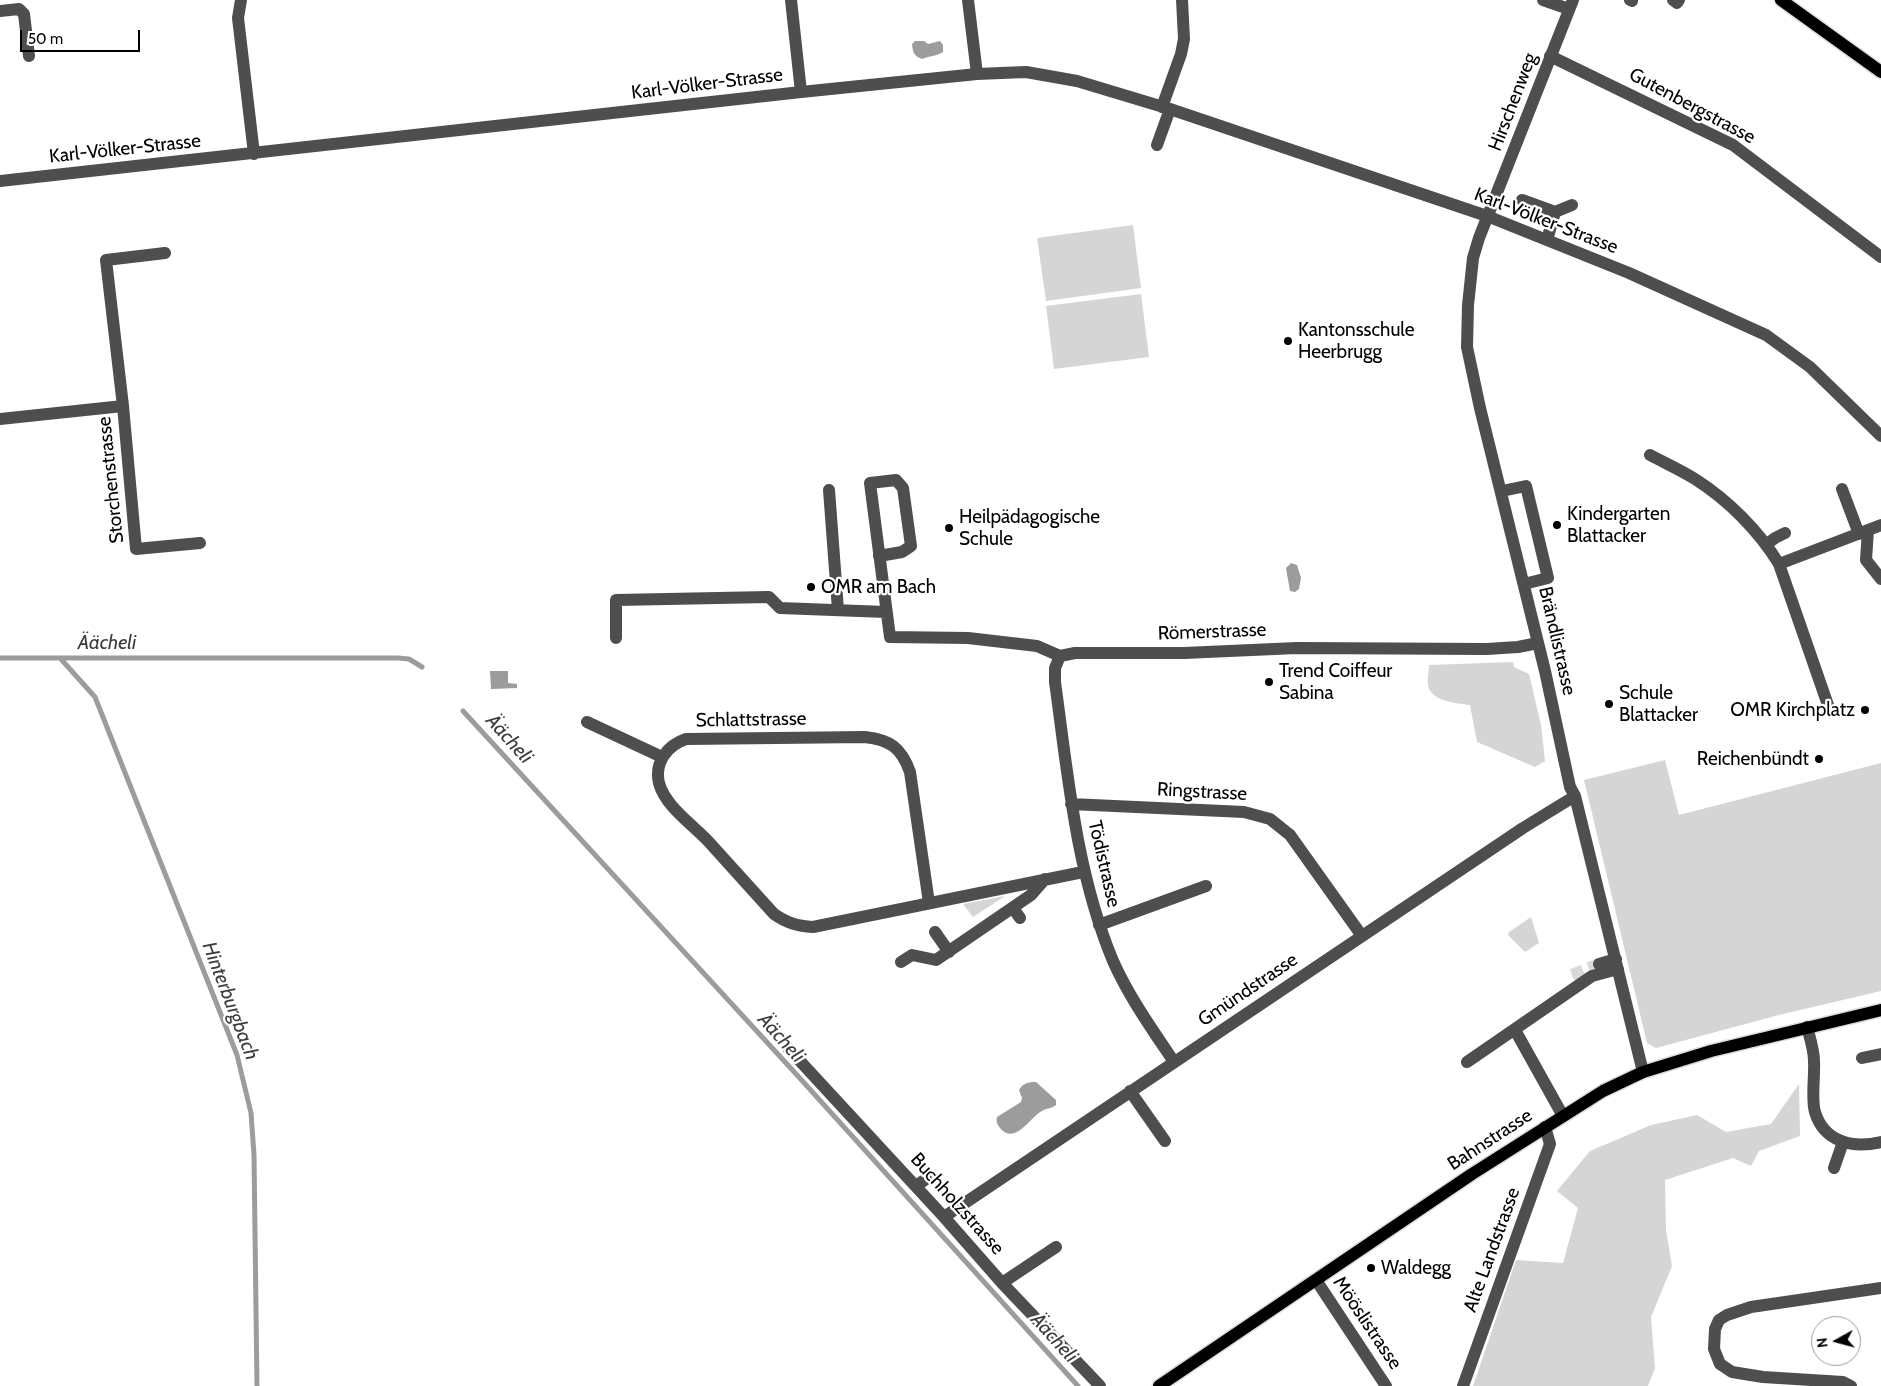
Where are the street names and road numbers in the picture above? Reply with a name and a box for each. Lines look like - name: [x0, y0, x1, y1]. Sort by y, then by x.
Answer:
- street label: Hirschenweg: [1484, 50, 1542, 154]
- street label: Karl-Völker-Strasse: [630, 63, 784, 105]
- street label: Gutenbergstrasse: [1625, 63, 1759, 149]
- street label: Karl-Völker-Strasse: [48, 130, 202, 168]
- street label: Karl-Völker-Strasse: [1471, 183, 1621, 259]
- street label: Storchenstrasse: [93, 415, 129, 545]
- street label: Brändlistrasse: [1533, 585, 1581, 697]
- street label: Römerstrasse: [1157, 619, 1267, 645]
- street label: Schlattstrasse: [695, 708, 807, 732]
- street label: Ringstrasse: [1156, 778, 1248, 806]
- street label: Tödistrasse: [1083, 818, 1125, 910]
- street label: Gmündstrasse: [1194, 948, 1302, 1032]
- street label: Bahnstrasse: [1443, 1104, 1537, 1176]
- street label: Buchholzstrasse: [905, 1148, 1009, 1260]
- street label: Alte Landstrasse: [1459, 1185, 1525, 1315]
- street label: Mööslistrasse: [1328, 1272, 1406, 1374]

